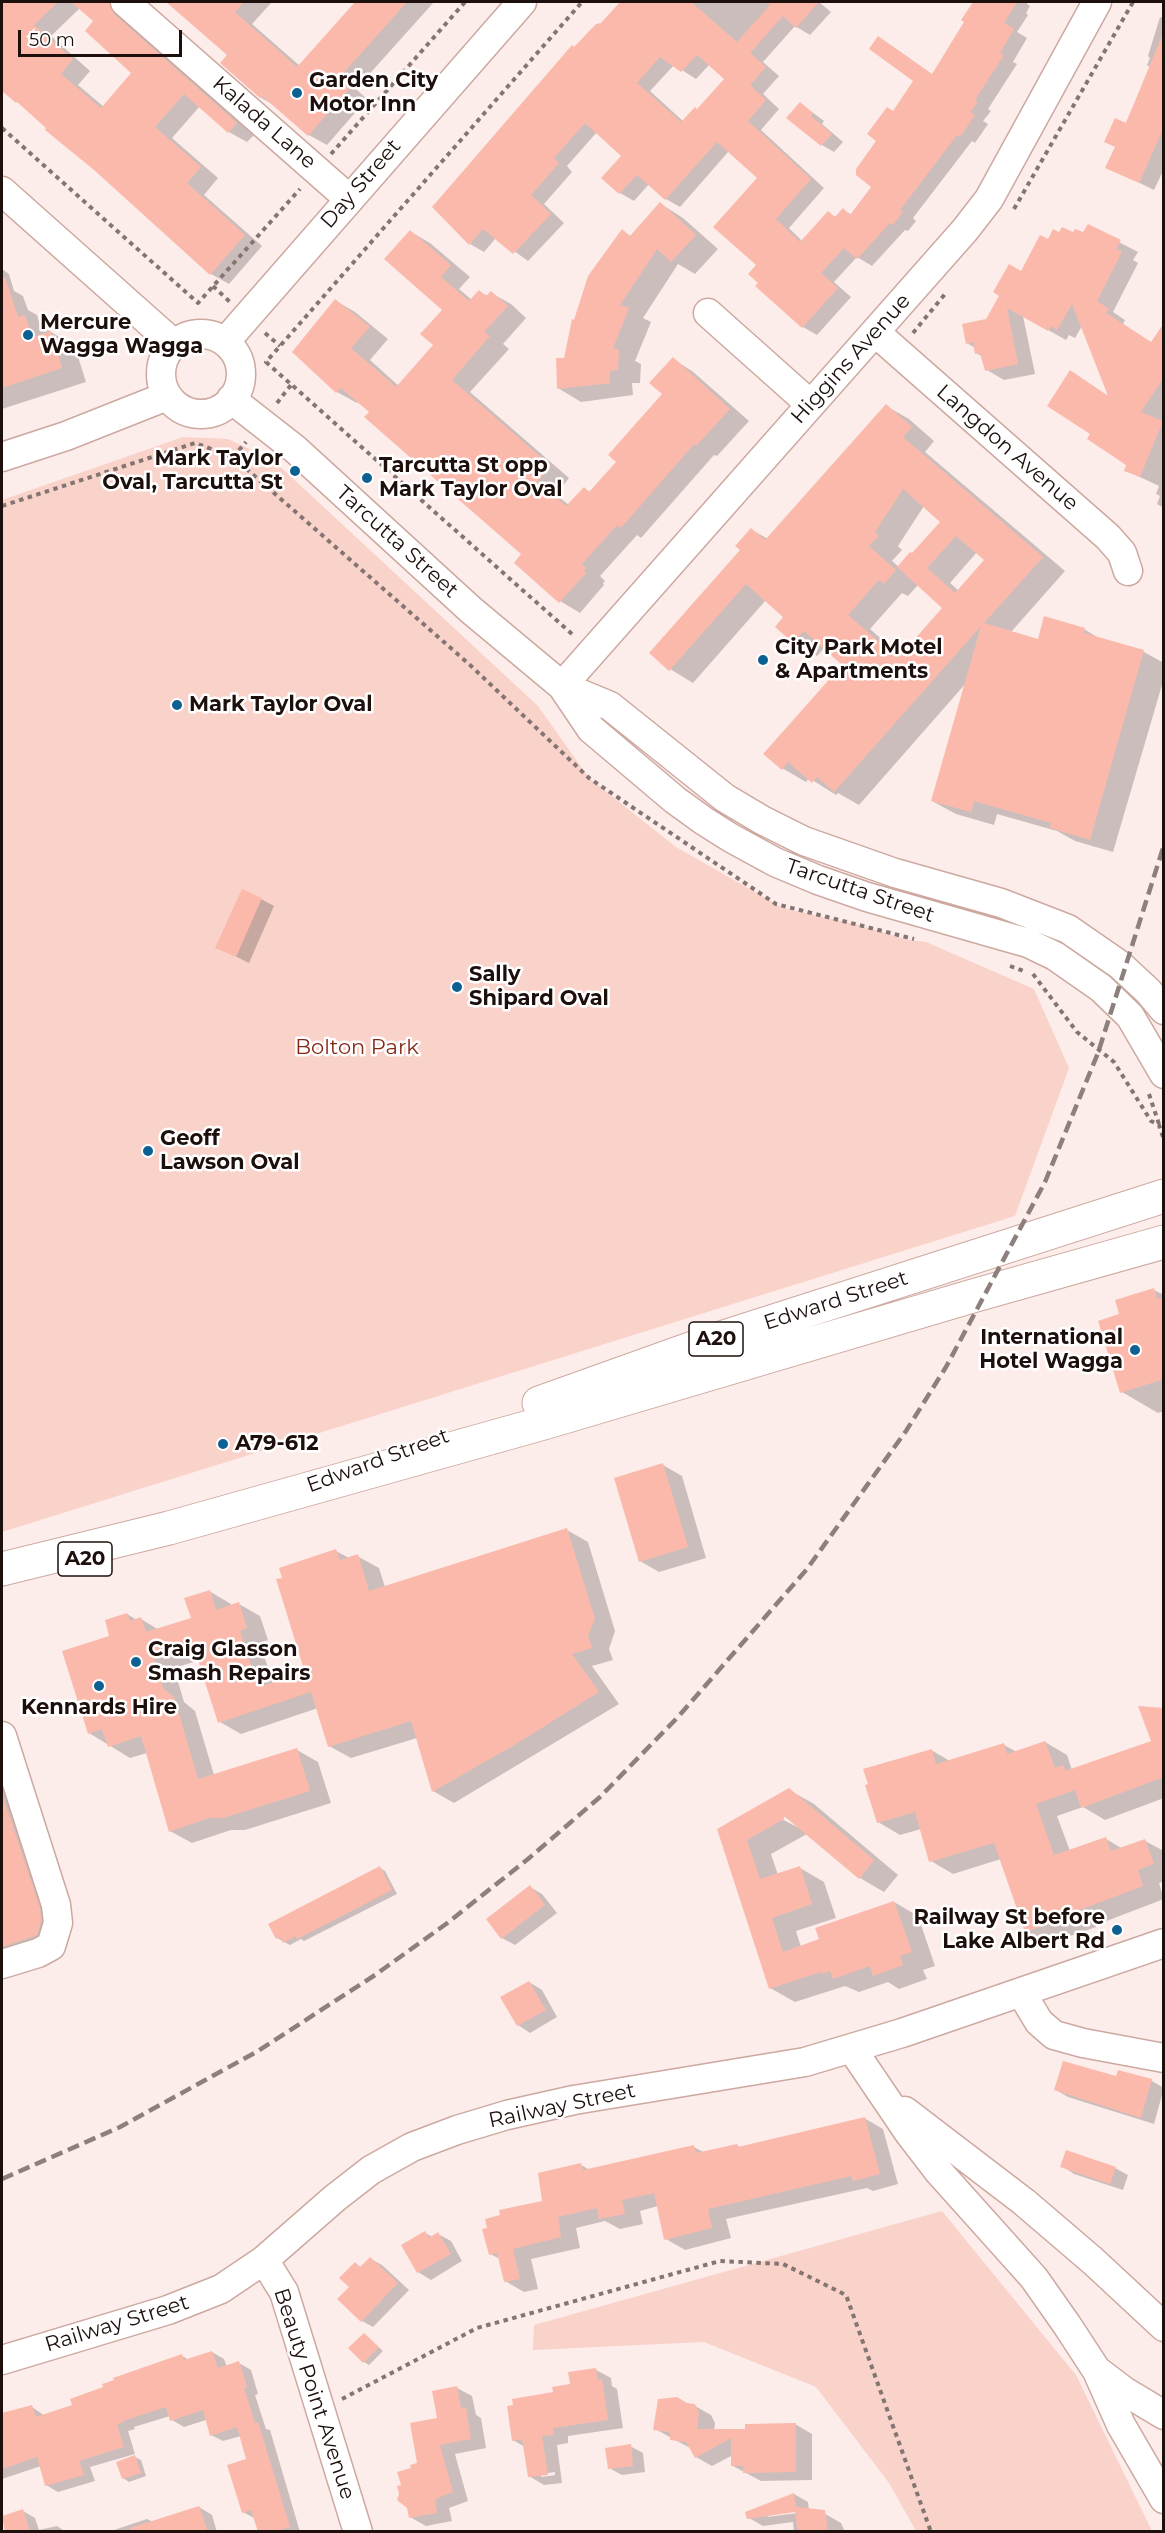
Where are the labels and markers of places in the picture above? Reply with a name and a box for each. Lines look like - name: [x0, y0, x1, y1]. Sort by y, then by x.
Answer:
- place label: Garden City Motor Inn: [309, 68, 438, 118]
- marker: Garden City Motor Inn: [290, 86, 304, 100]
- place label: Mercure Wagga Wagga: [40, 310, 203, 360]
- marker: Mercure Wagga Wagga: [21, 328, 35, 342]
- place label: Mark Taylor Oval, Tarcutta St: [102, 446, 283, 496]
- place label: Tarcutta St opp Mark Taylor Oval: [379, 453, 563, 503]
- marker: Mark Taylor Oval, Tarcutta St: [288, 464, 302, 478]
- marker: Tarcutta St opp Mark Taylor Oval: [360, 471, 374, 485]
- place label: City Park Motel & Apartments: [775, 635, 943, 685]
- marker: City Park Motel & Apartments: [756, 653, 770, 667]
- place label: Mark Taylor Oval: [189, 692, 373, 718]
- marker: Mark Taylor Oval: [170, 698, 184, 712]
- place label: Sally Shipard Oval: [469, 962, 609, 1012]
- marker: Sally Shipard Oval: [450, 980, 464, 994]
- place label: Geoff Lawson Oval: [160, 1126, 299, 1176]
- marker: Geoff Lawson Oval: [141, 1144, 155, 1158]
- place label: International Hotel Wagga: [979, 1325, 1123, 1375]
- marker: International Hotel Wagga: [1128, 1343, 1142, 1357]
- place label: A79-612: [235, 1431, 319, 1457]
- marker: A79-612: [216, 1437, 230, 1451]
- place label: Craig Glasson Smash Repairs: [148, 1637, 310, 1687]
- marker: Craig Glasson Smash Repairs: [129, 1655, 143, 1669]
- marker: Kennards Hire: [92, 1679, 106, 1693]
- place label: Kennards Hire: [21, 1695, 177, 1721]
- place label: Railway St before Lake Albert Rd: [914, 1905, 1105, 1955]
- marker: Railway St before Lake Albert Rd: [1110, 1923, 1124, 1937]

